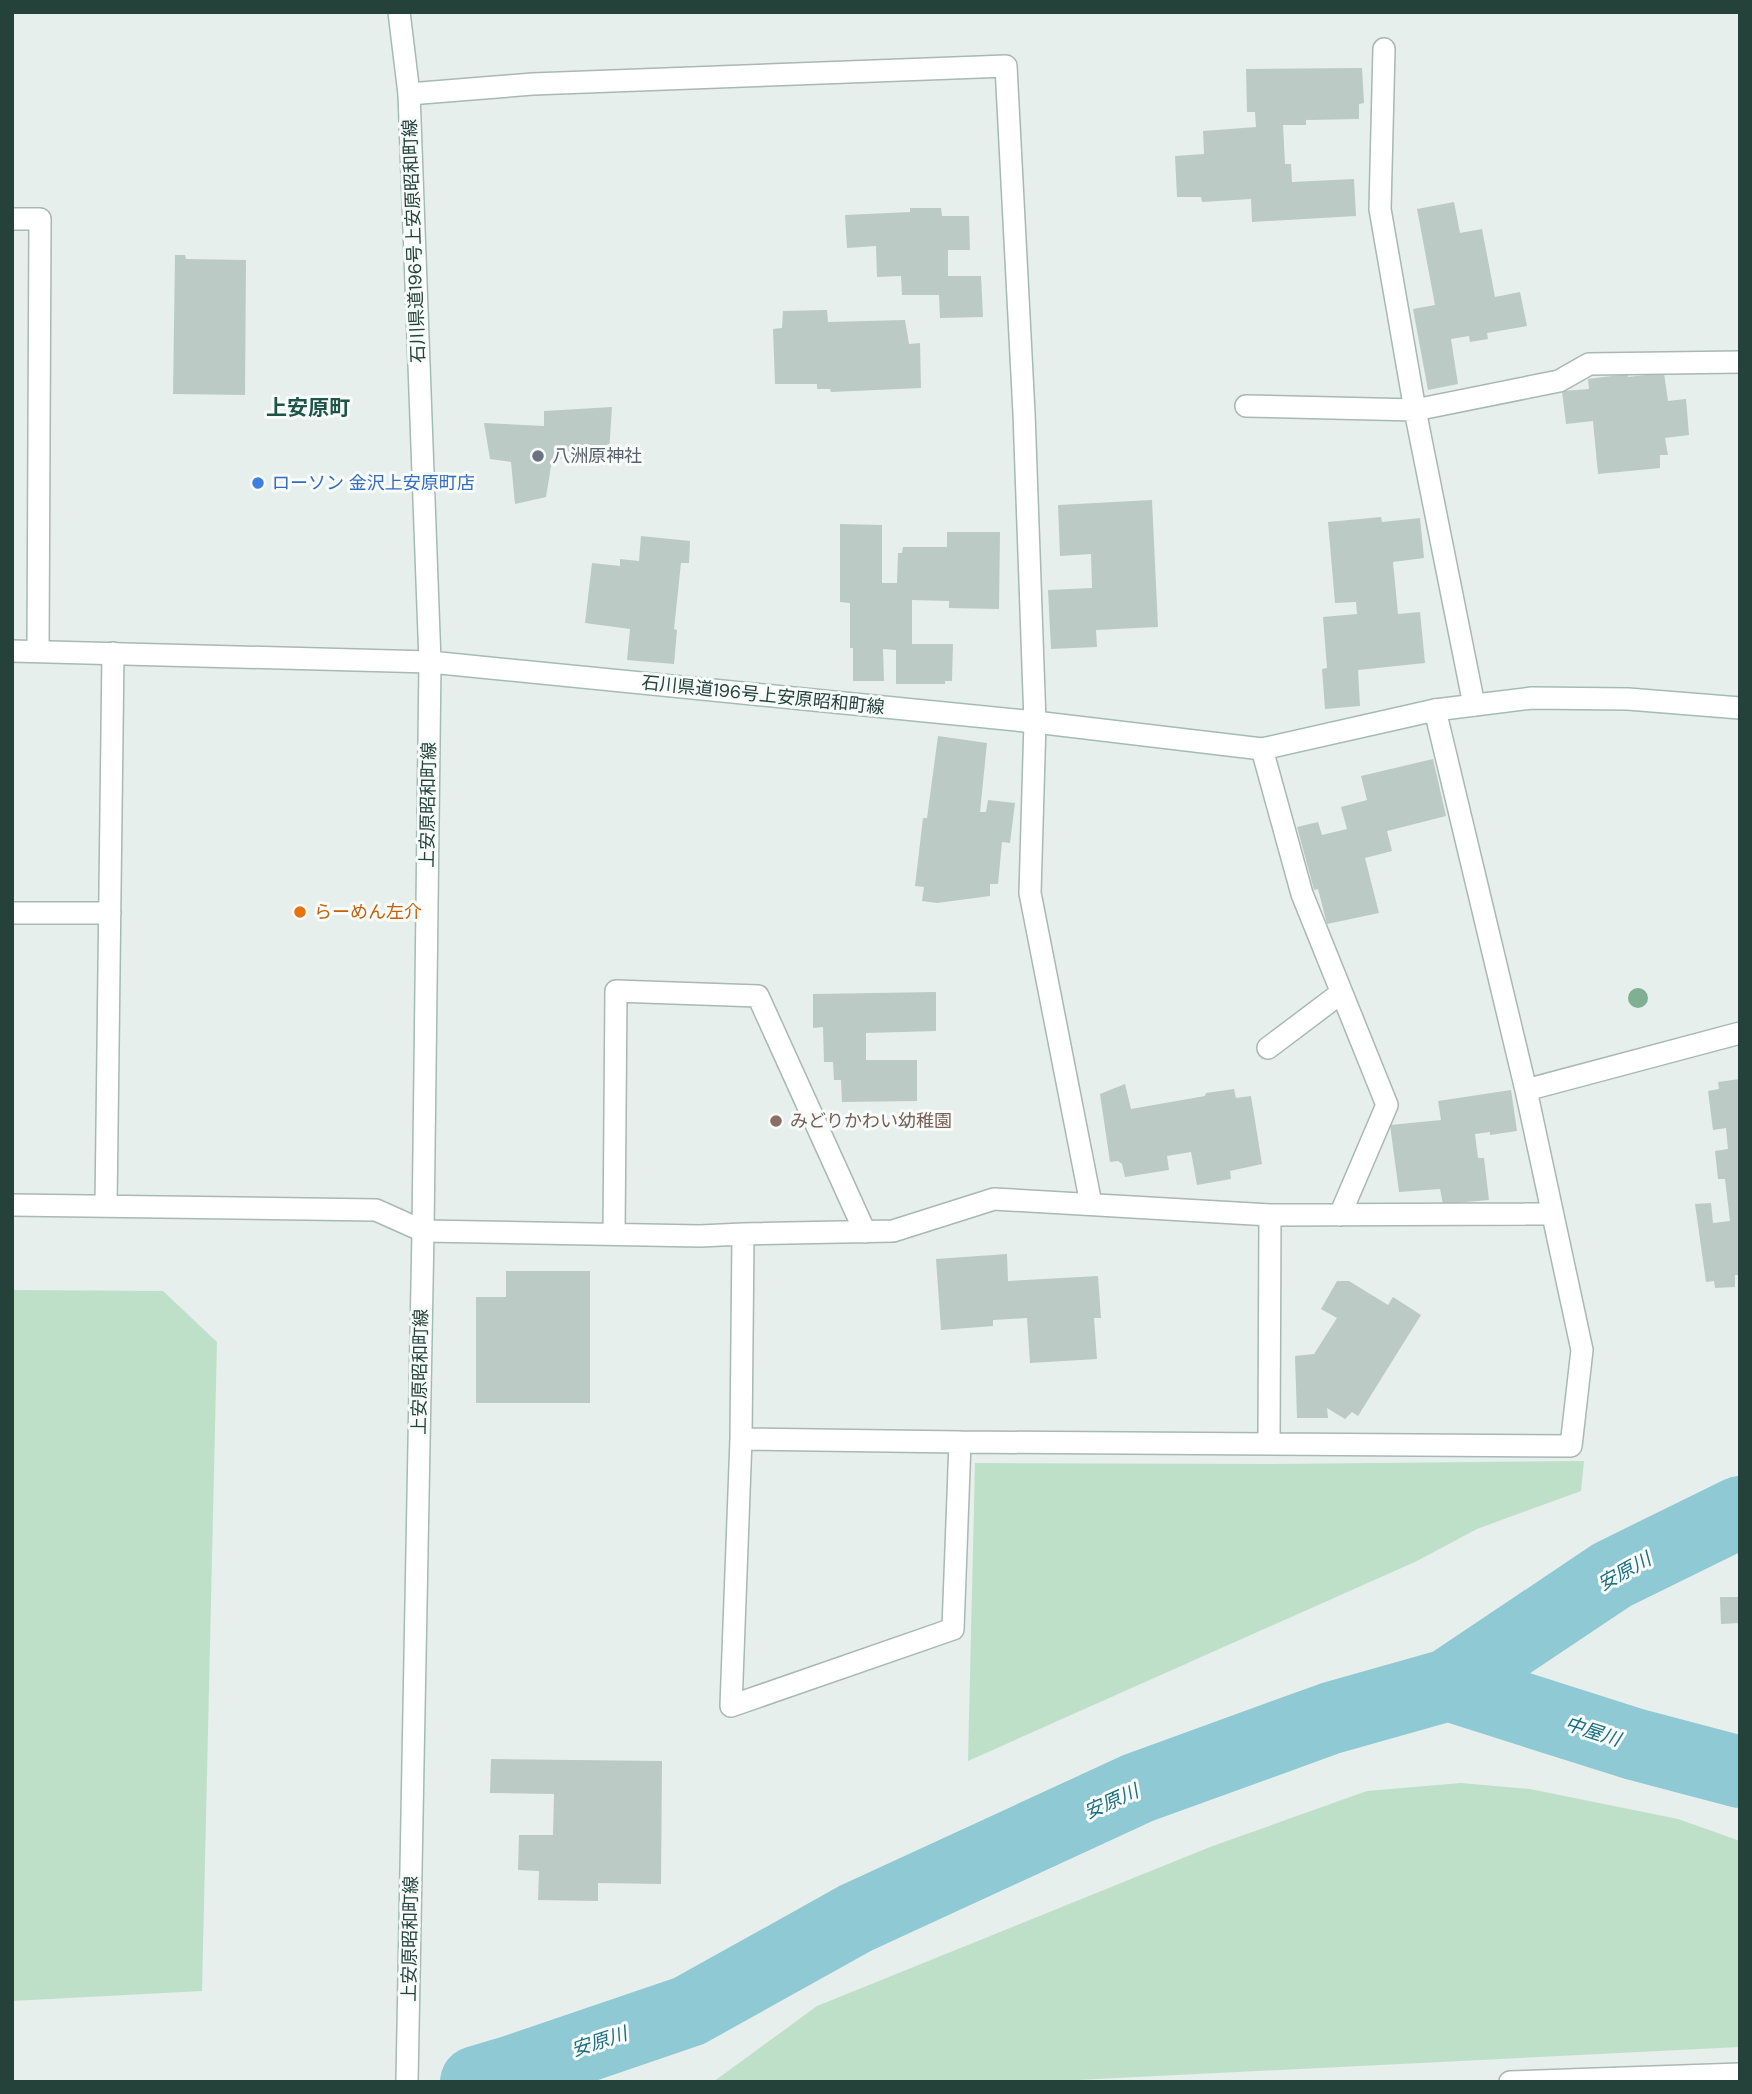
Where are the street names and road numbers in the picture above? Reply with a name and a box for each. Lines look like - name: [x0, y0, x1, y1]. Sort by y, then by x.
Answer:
- street label: 石川県道196号上安原昭和町線: [398, 119, 430, 363]
- street label: 石川県道196号上安原昭和町線: [640, 670, 886, 720]
- street label: 上安原昭和町線: [415, 742, 441, 868]
- street label: 上安原昭和町線: [407, 1309, 433, 1435]
- street label: 上安原昭和町線: [397, 1876, 423, 2002]

